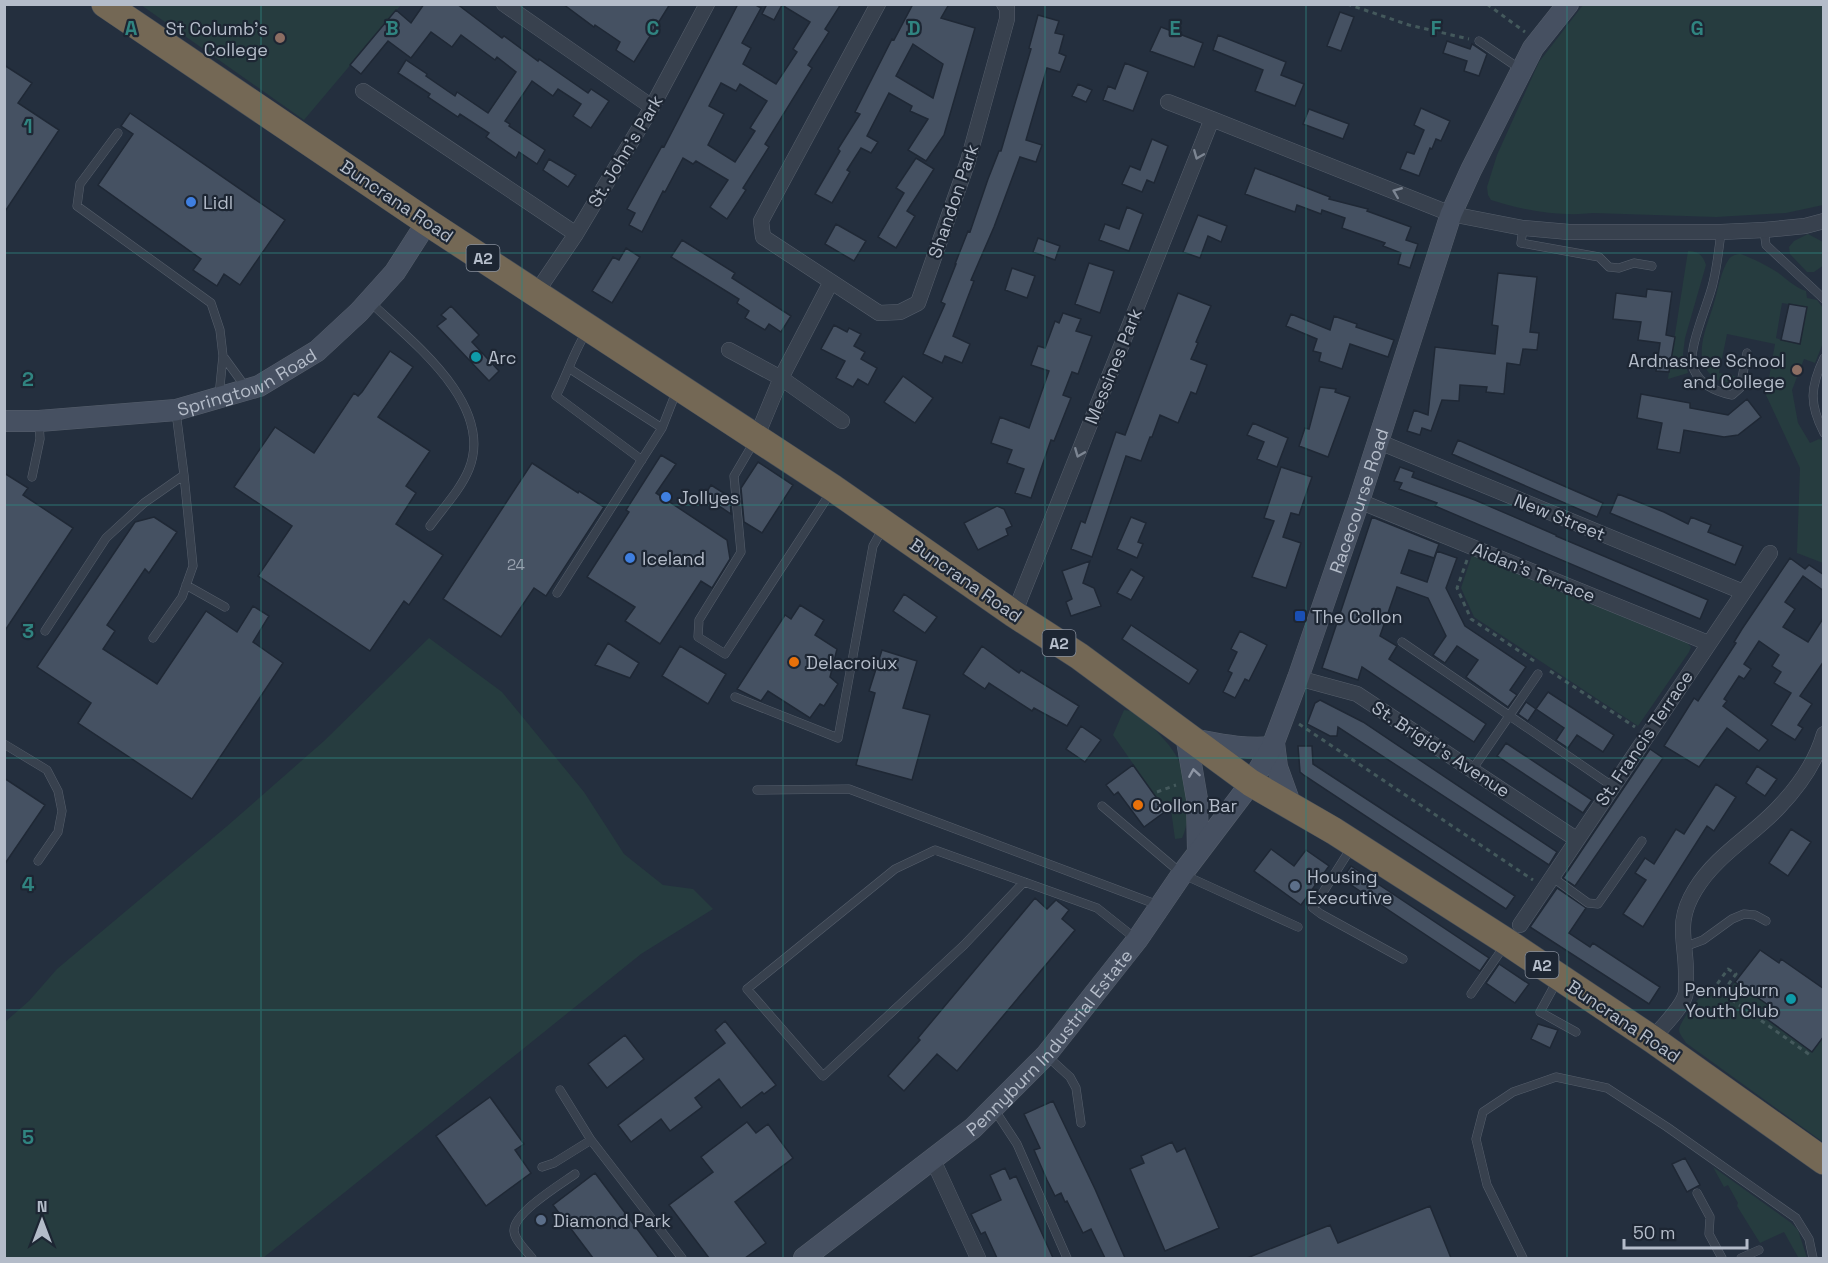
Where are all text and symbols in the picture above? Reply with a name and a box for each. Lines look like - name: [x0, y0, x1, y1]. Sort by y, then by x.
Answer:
- text: A: [125, 15, 138, 41]
- text: B: [385, 15, 399, 41]
- text: C: [647, 15, 660, 41]
- text: D: [907, 15, 921, 41]
- text: E: [1169, 15, 1181, 41]
- text: F: [1431, 15, 1442, 41]
- text: G: [1690, 15, 1704, 41]
- place label: St Columb's College: [166, 17, 268, 61]
- marker: St Columb's College: [273, 31, 287, 45]
- street label: St. John's Park: [582, 90, 668, 211]
- text: 1: [23, 113, 33, 139]
- street label: Shandon Park: [923, 141, 983, 261]
- one-way arrow: [1193, 149, 1205, 160]
- street label: Buncrana Road: [336, 155, 458, 247]
- one-way arrow: [1392, 187, 1403, 199]
- place label: Lidl: [203, 191, 233, 214]
- marker: Lidl: [184, 195, 198, 209]
- road number: A2: [466, 245, 500, 271]
- street label: Messines Park: [1079, 304, 1147, 427]
- street label: Springtown Road: [174, 343, 321, 421]
- place label: Arc: [488, 346, 517, 369]
- place label: Ardnashee School and College: [1628, 349, 1785, 393]
- marker: Arc: [469, 350, 483, 364]
- marker: Ardnashee School and College: [1790, 363, 1804, 377]
- text: 2: [22, 366, 34, 392]
- street label: Racecourse Road: [1324, 425, 1393, 576]
- one-way arrow: [1073, 447, 1086, 458]
- place label: Jollyes: [678, 486, 739, 509]
- street label: New Street: [1511, 488, 1609, 546]
- marker: Jollyes: [659, 490, 673, 504]
- street label: Buncrana Road: [905, 533, 1027, 627]
- street label: Aidan's Terrace: [1469, 537, 1599, 607]
- place label: Iceland: [642, 547, 705, 570]
- marker: Iceland: [623, 551, 637, 565]
- house number: 24: [507, 555, 525, 574]
- place label: The Collon: [1312, 605, 1403, 628]
- marker: The Collon: [1293, 609, 1307, 623]
- text: 3: [22, 618, 34, 644]
- road number: A2: [1042, 630, 1076, 656]
- place label: Delacroiux: [806, 651, 898, 674]
- marker: Delacroiux: [787, 655, 801, 669]
- street label: St. Francis Terrace: [1590, 666, 1698, 810]
- street label: St. Brigid's Avenue: [1367, 696, 1515, 802]
- one-way arrow: [1188, 769, 1200, 778]
- place label: Collon Bar: [1150, 794, 1238, 817]
- marker: Collon Bar: [1131, 798, 1145, 812]
- place label: Housing Executive: [1307, 865, 1392, 909]
- text: 4: [22, 871, 35, 897]
- marker: Housing Executive: [1288, 879, 1302, 893]
- street label: Pennyburn Industrial Estate: [961, 944, 1137, 1141]
- road number: A2: [1526, 952, 1558, 978]
- street label: Buncrana Road: [1563, 975, 1685, 1067]
- place label: Pennyburn Youth Club: [1684, 978, 1779, 1022]
- marker: Pennyburn Youth Club: [1784, 992, 1798, 1006]
- text: 5: [22, 1124, 34, 1150]
- north arrow: [12, 1191, 72, 1251]
- text: N: [37, 1196, 47, 1217]
- place label: Diamond Park: [553, 1209, 671, 1232]
- scale bar: [1624, 1212, 1747, 1250]
- marker: Diamond Park: [534, 1213, 548, 1227]
- text: 50 m: [1633, 1221, 1675, 1244]

